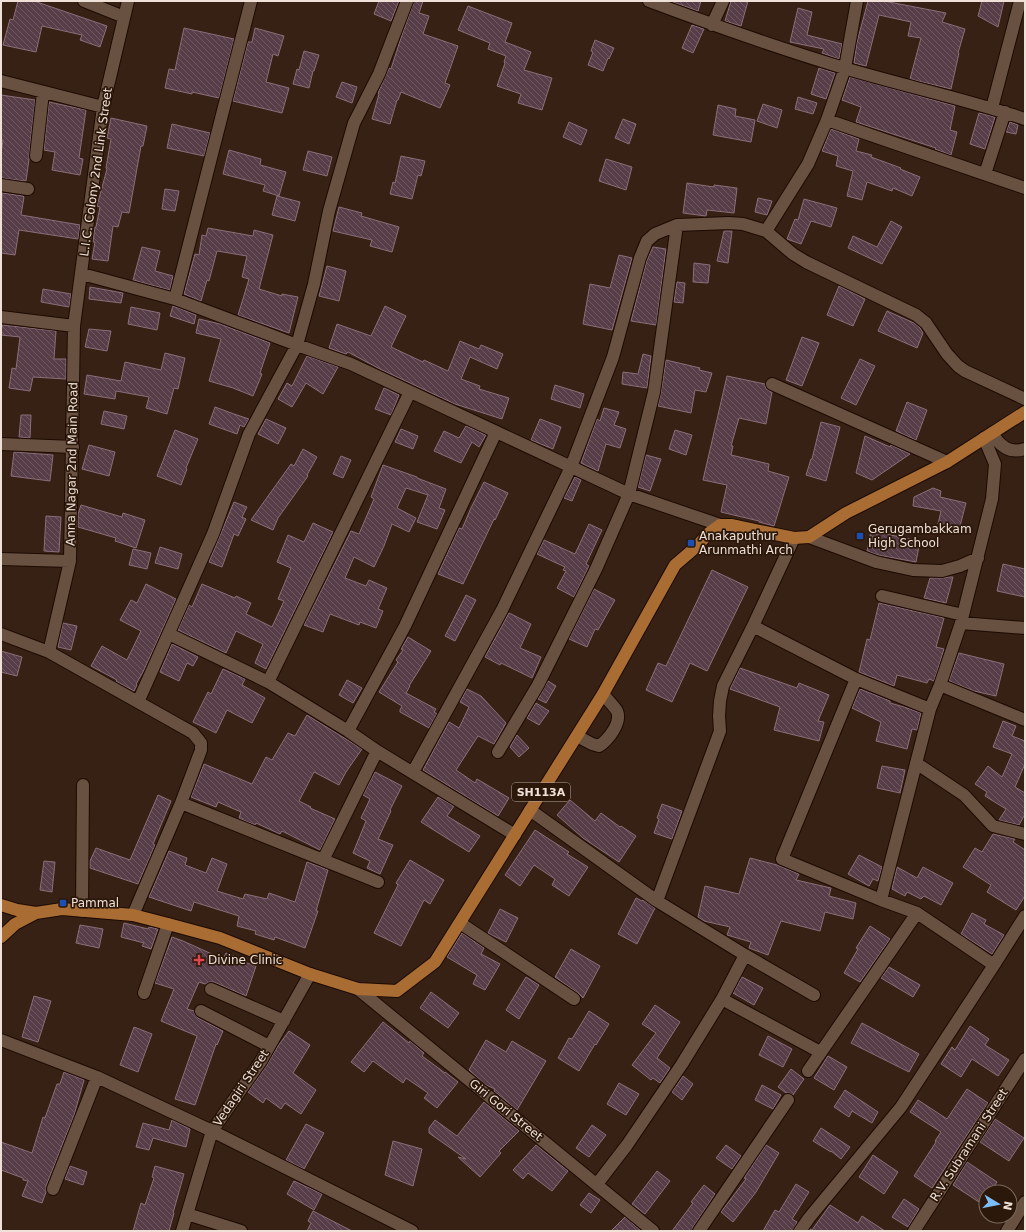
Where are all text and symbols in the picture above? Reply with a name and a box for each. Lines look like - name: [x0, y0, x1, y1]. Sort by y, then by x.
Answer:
- street label: L.I.C. Colony 2nd Link Street: [77, 86, 115, 257]
- street label: Anna Nagar 2nd Main Road: [64, 382, 80, 546]
- place label: Gerugambakkam High School: [868, 522, 972, 550]
- place label: Anakaputhur Arunmathi Arch: [699, 529, 793, 557]
- marker: Gerugambakkam High School: [855, 531, 865, 541]
- marker: Anakaputhur Arunmathi Arch: [686, 538, 696, 548]
- road number: SH113A: [512, 783, 570, 801]
- place label: Pammal: [71, 896, 119, 910]
- marker: Pammal: [58, 898, 68, 908]
- place label: Divine Clinic: [208, 953, 282, 967]
- marker: Divine Clinic: [193, 954, 205, 966]
- street label: Vedagiri Street: [210, 1047, 272, 1129]
- street label: Giri Gori Street: [467, 1076, 546, 1144]
- street label: R.V. Subramani Street: [927, 1086, 1011, 1204]
- north arrow: [978, 1184, 1018, 1224]
- text: N: [1000, 1200, 1015, 1211]

